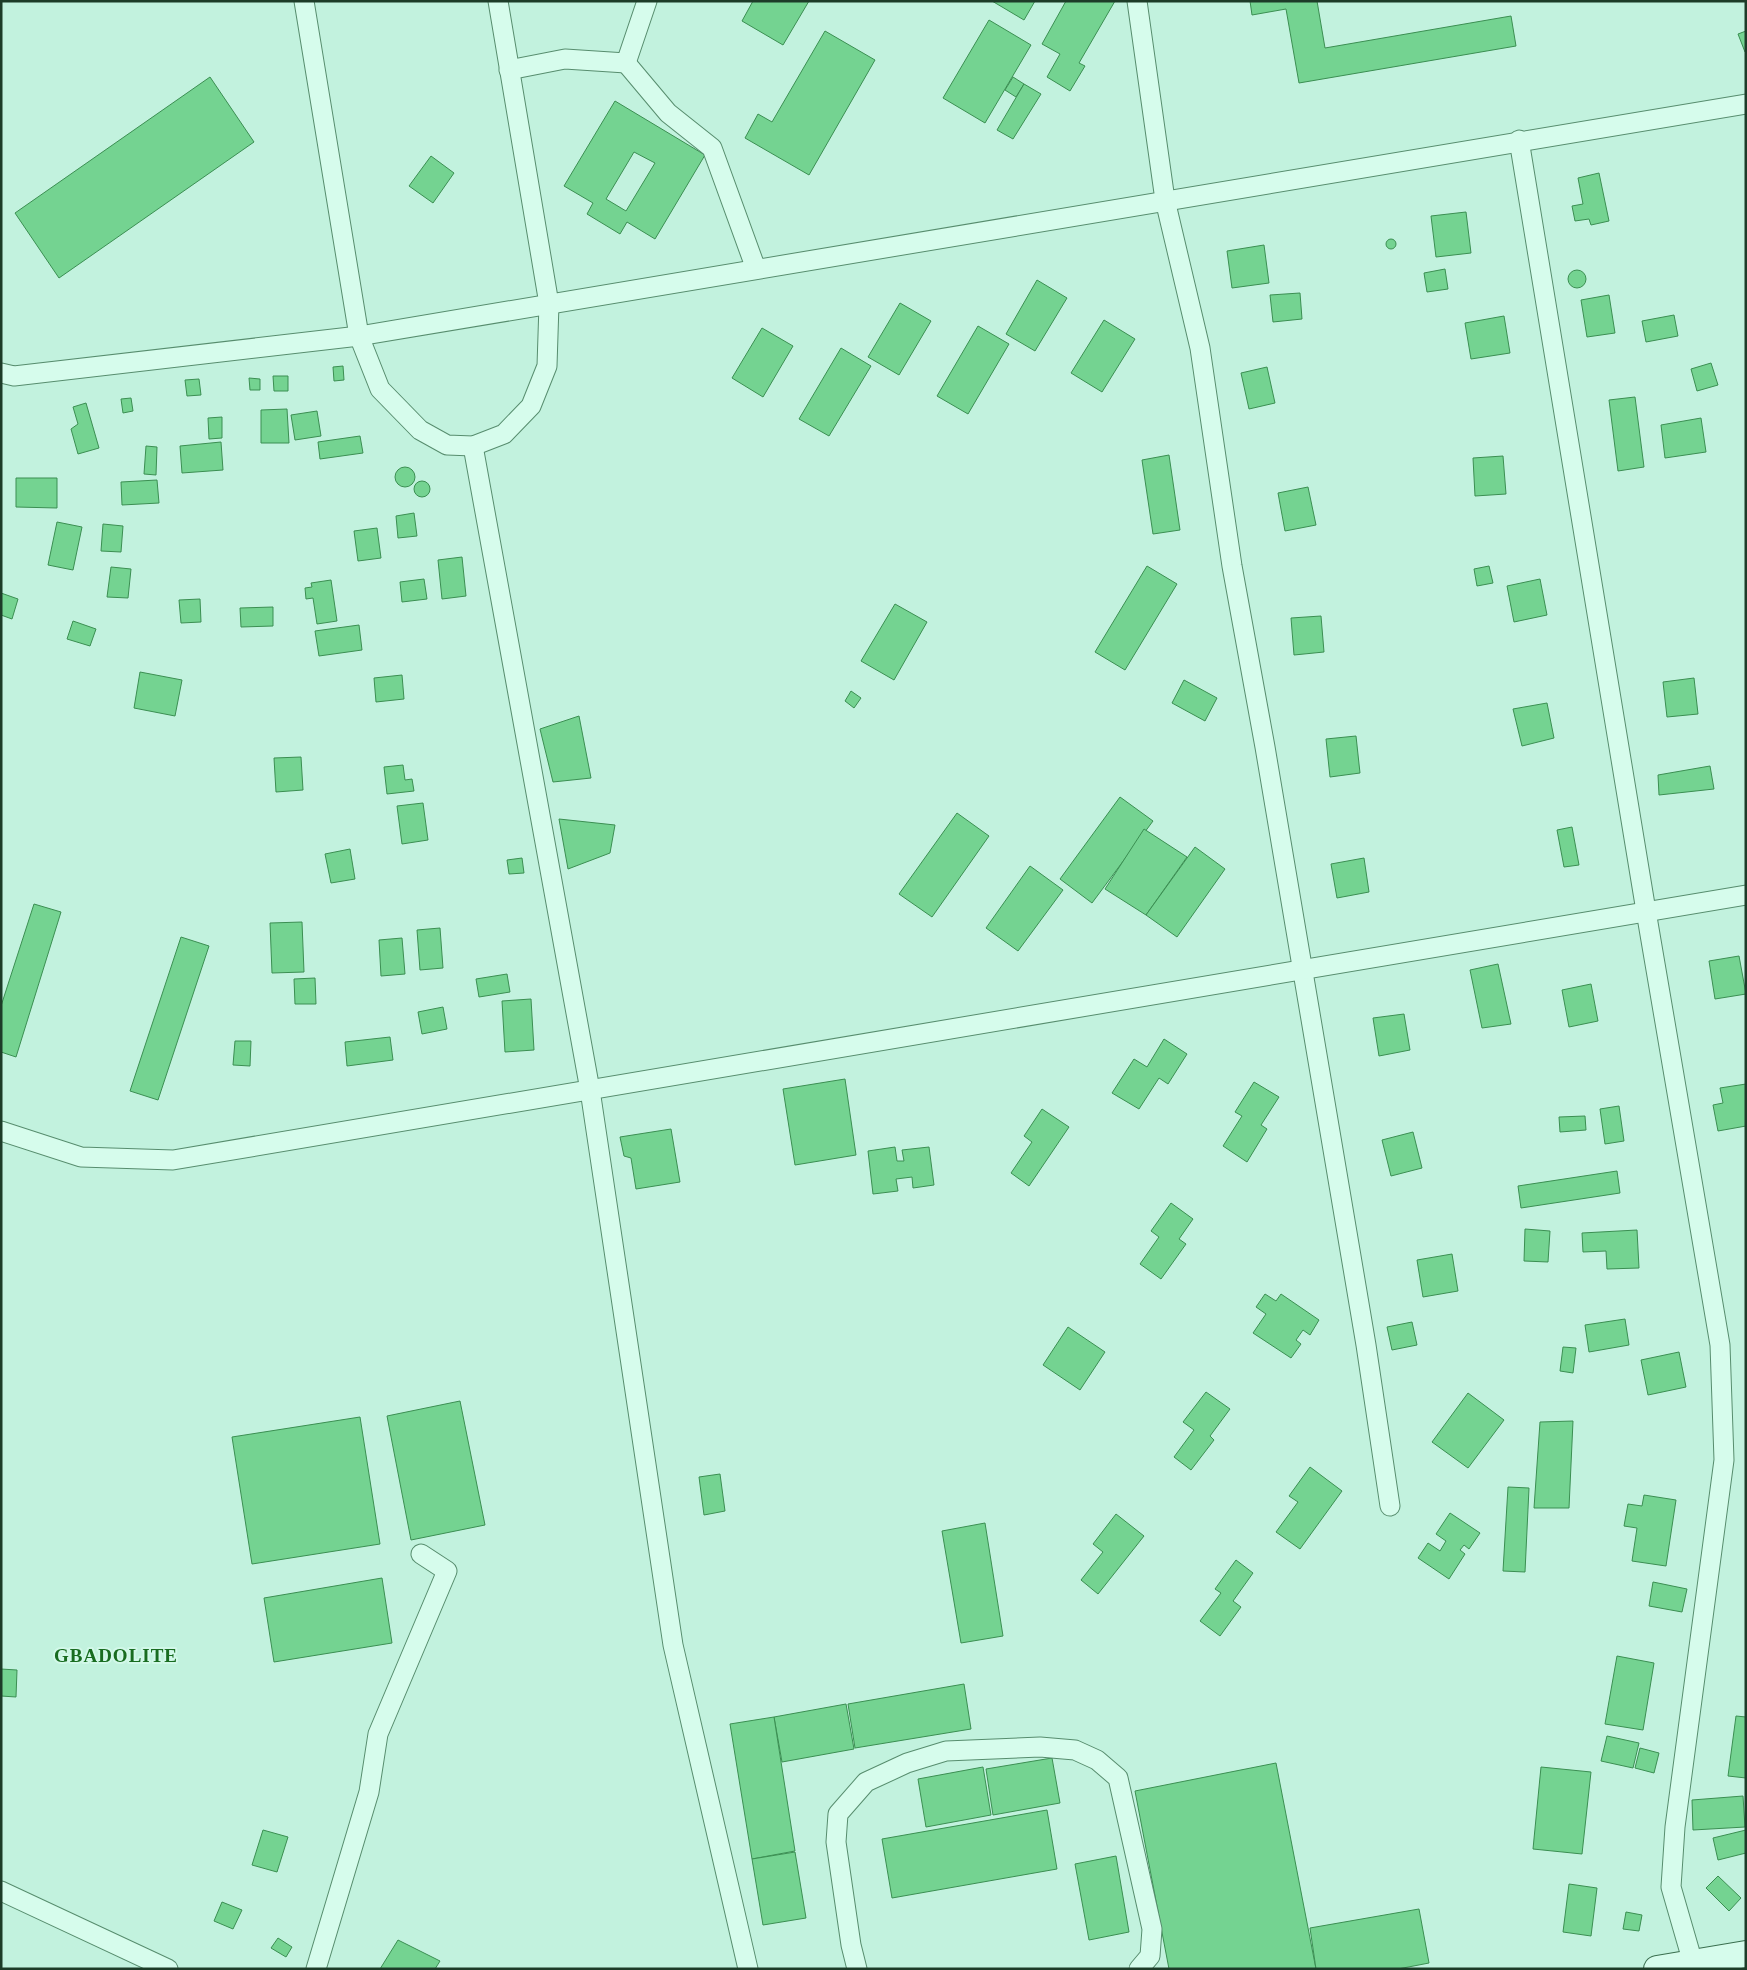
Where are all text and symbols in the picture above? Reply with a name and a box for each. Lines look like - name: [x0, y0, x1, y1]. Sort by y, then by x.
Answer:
- district label: GBADOLITE: [54, 1645, 178, 1666]

